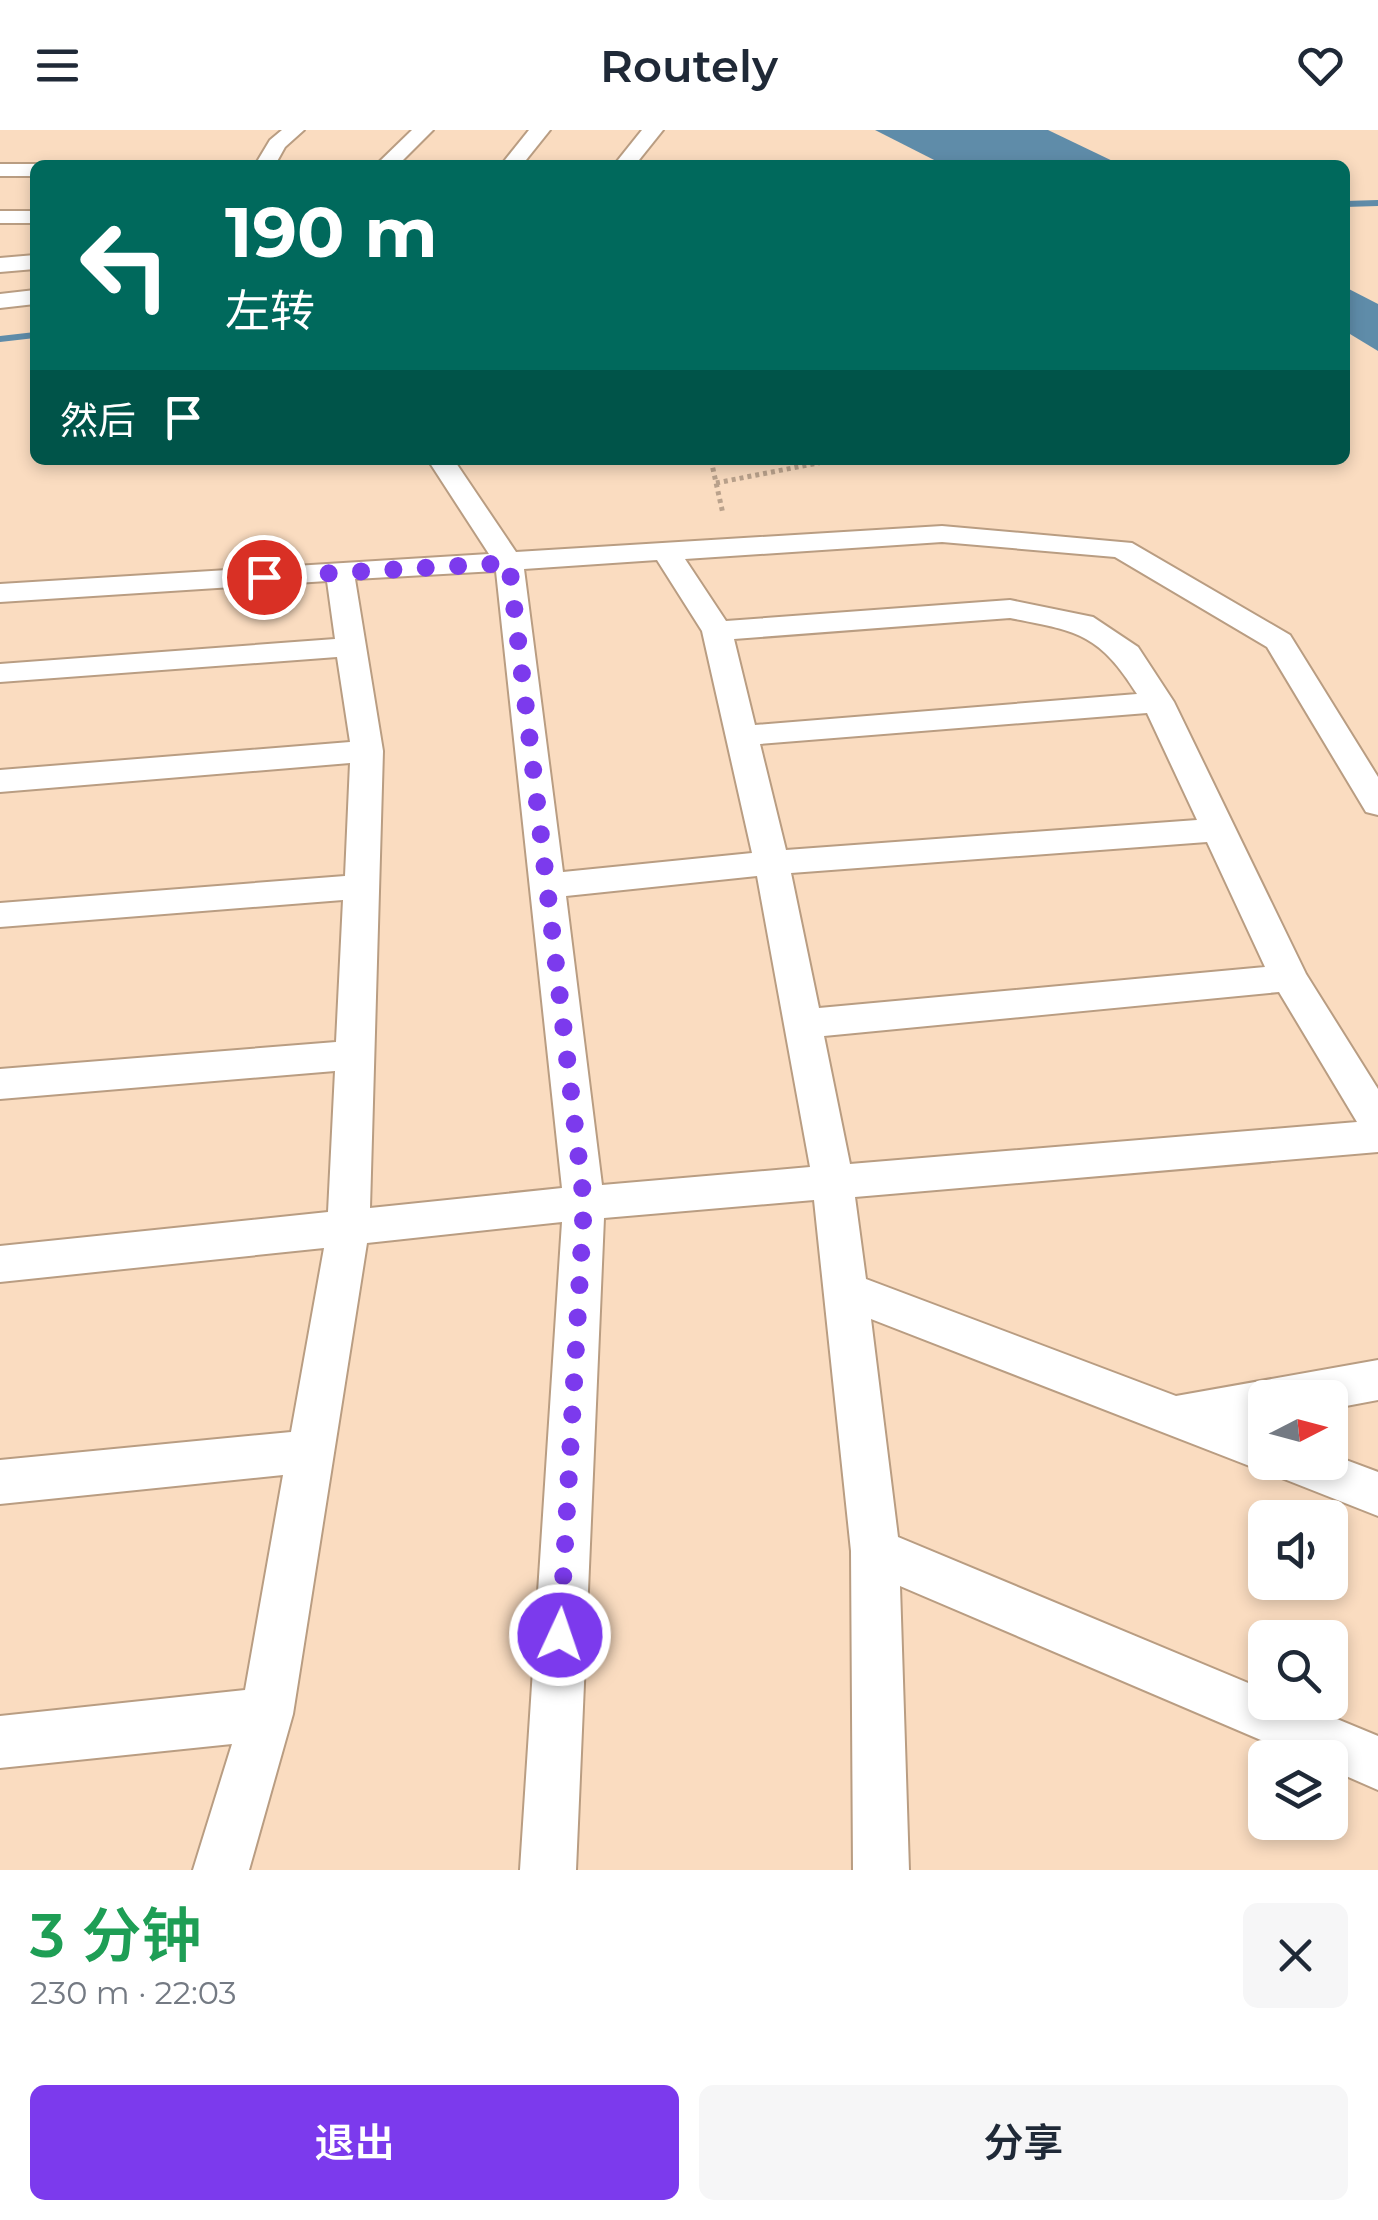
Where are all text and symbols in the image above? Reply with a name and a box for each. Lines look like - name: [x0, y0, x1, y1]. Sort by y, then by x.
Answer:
- icon: menu: [30, 38, 85, 93]
- text: Routely: [600, 38, 778, 93]
- icon: heart: [1293, 38, 1348, 93]
- text: 190 m: [225, 189, 438, 275]
- icon: left: [60, 200, 190, 330]
- text: 左转: [225, 283, 315, 338]
- icon: arrive: [156, 390, 211, 445]
- text: 然后: [60, 397, 136, 444]
- pin: [222, 535, 307, 620]
- icon: arrive: [237, 550, 292, 605]
- north arrow: [1248, 1380, 1348, 1480]
- map controls: [1248, 1380, 1348, 1840]
- button: sound: [1248, 1500, 1348, 1600]
- position arrow: [508, 1583, 612, 1687]
- button: search: [1248, 1620, 1348, 1720]
- button: layers: [1248, 1740, 1348, 1840]
- text: 3 分钟: [30, 1899, 201, 1972]
- button: close: [1243, 1903, 1348, 2008]
- text: 230 m · 22:03: [30, 1973, 237, 2012]
- button: 退出: [30, 2085, 679, 2200]
- button: 分享: [699, 2085, 1348, 2200]

